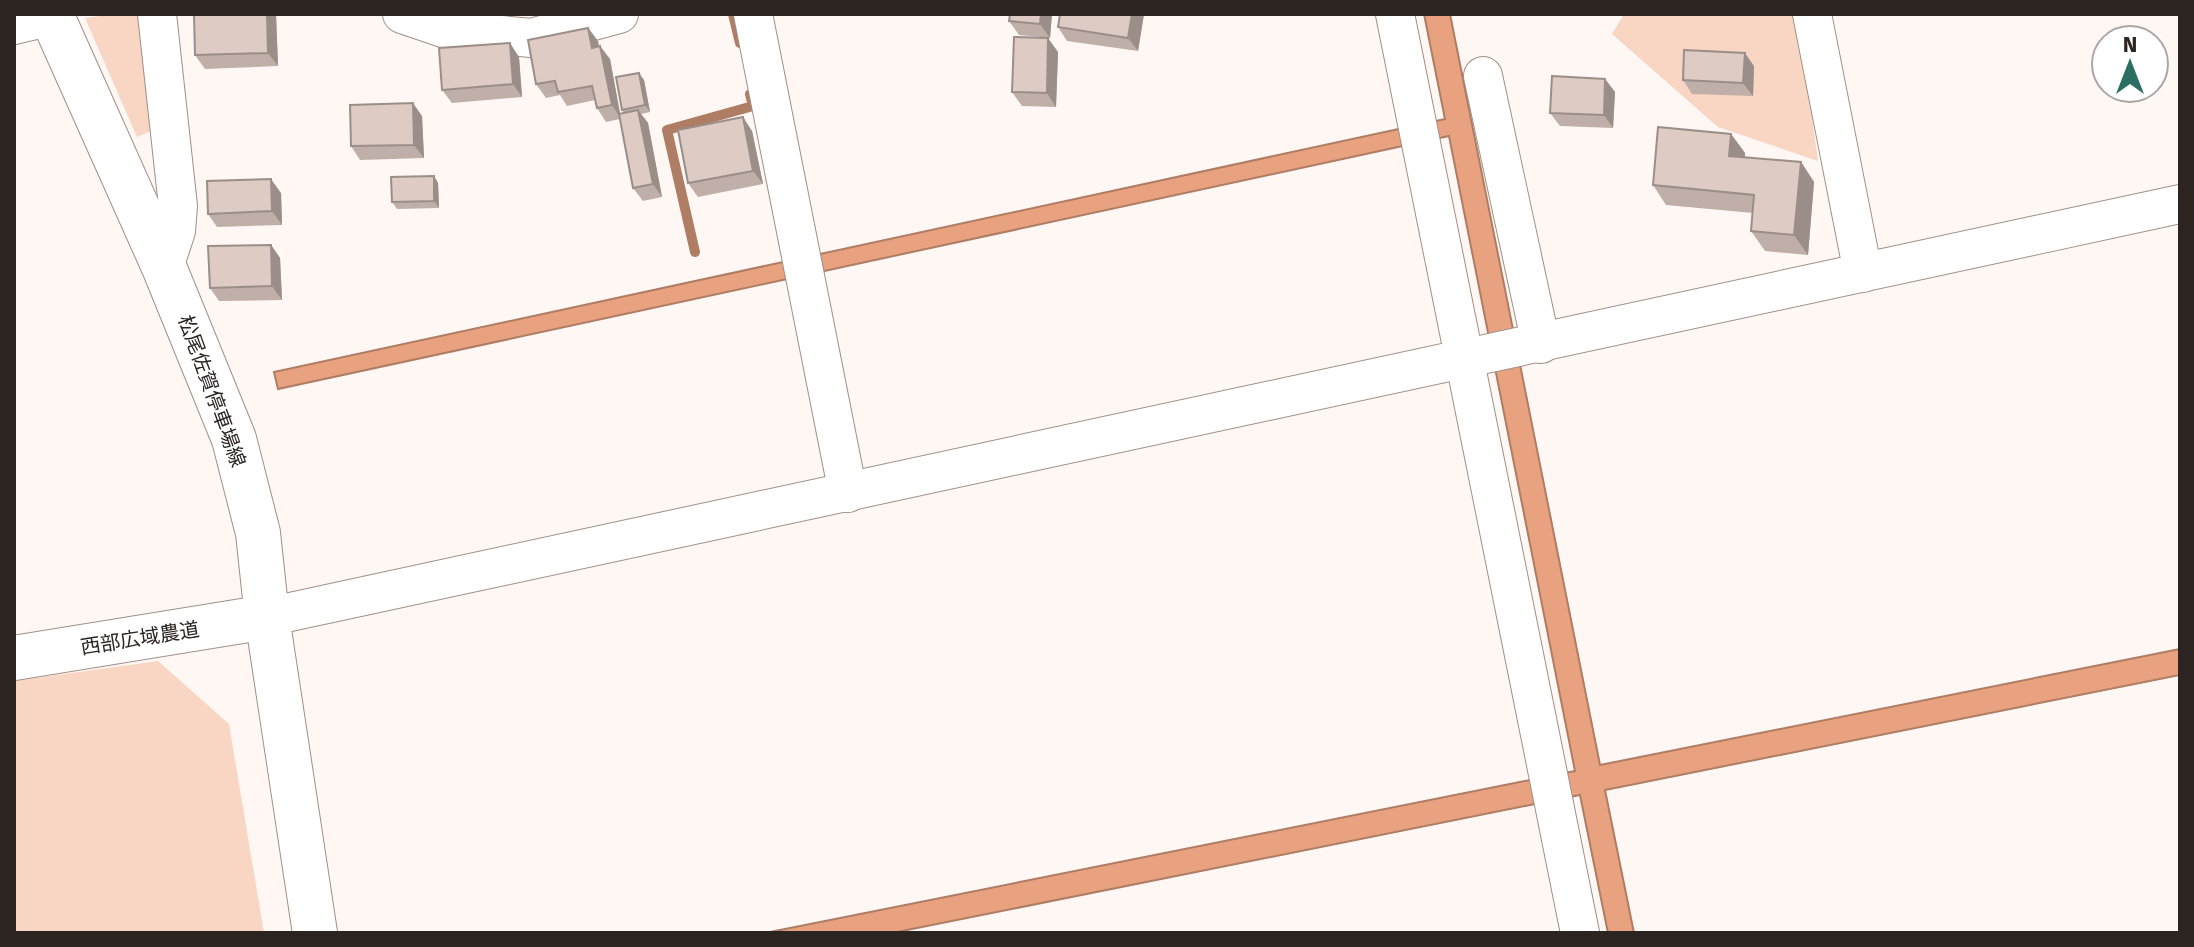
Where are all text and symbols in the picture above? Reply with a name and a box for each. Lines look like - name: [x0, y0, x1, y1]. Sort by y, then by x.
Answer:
- north arrow: [2090, 24, 2170, 104]
- text: N: [2123, 31, 2137, 58]
- street label: 松尾佐賀停車場線: [173, 312, 251, 470]
- street label: 西部広域農道: [79, 617, 201, 659]

